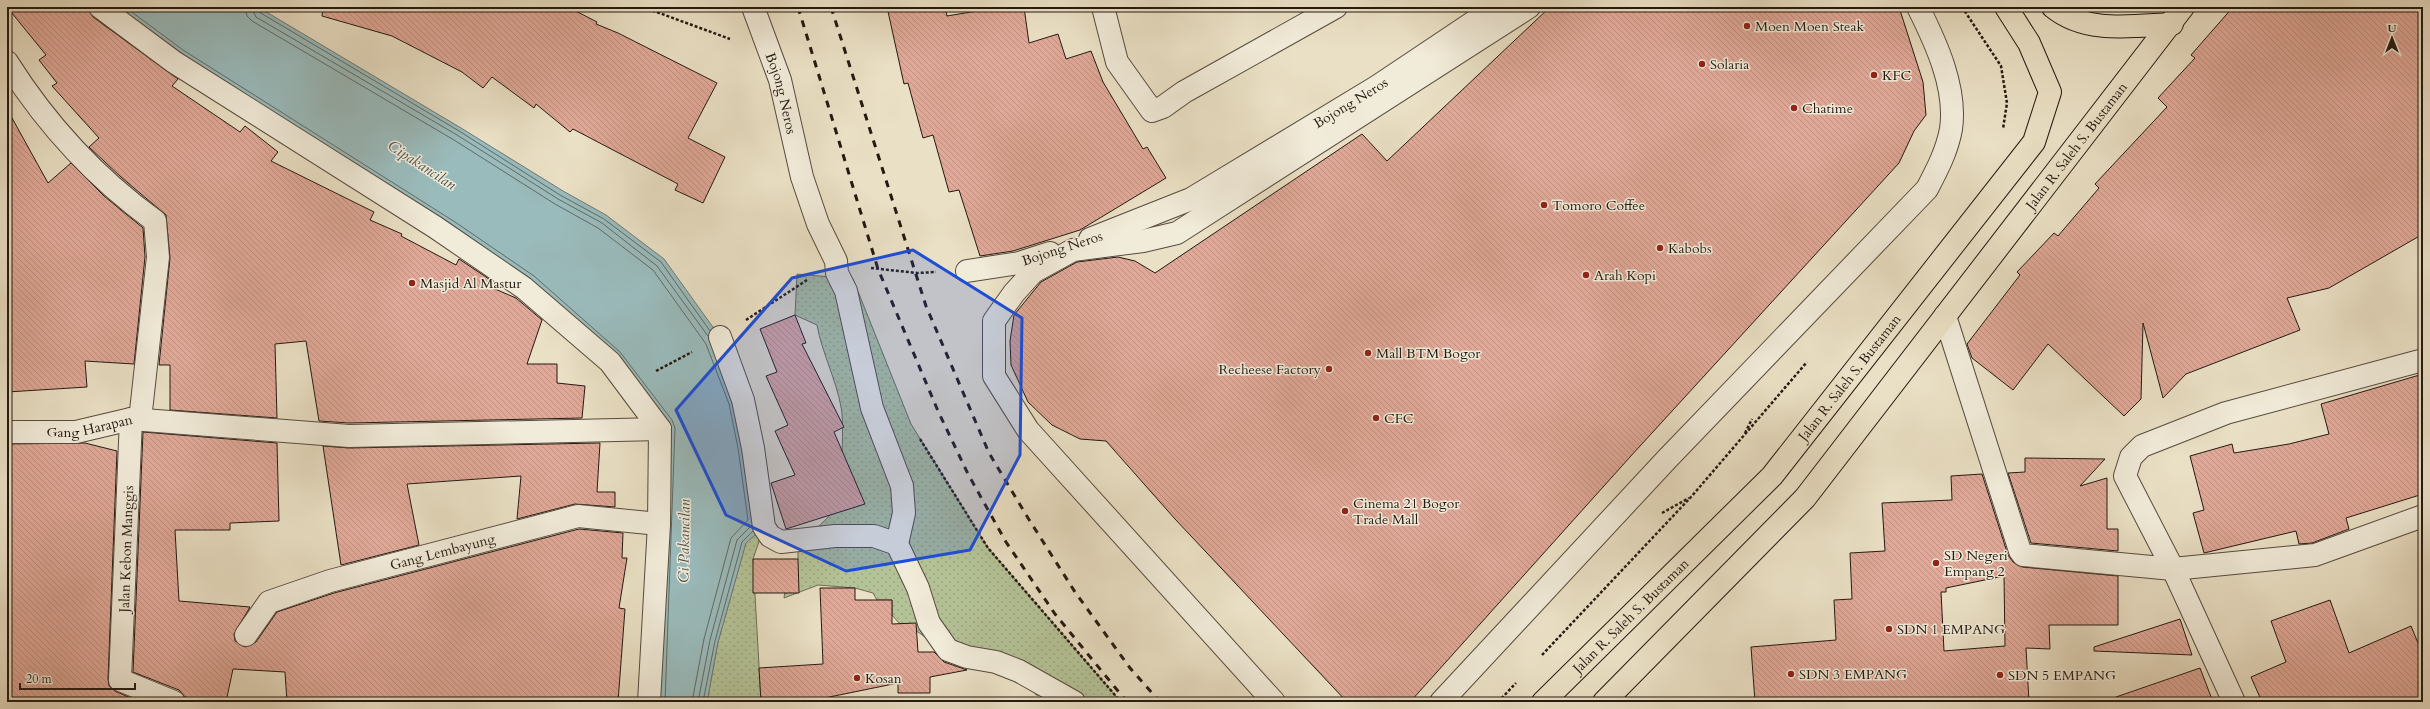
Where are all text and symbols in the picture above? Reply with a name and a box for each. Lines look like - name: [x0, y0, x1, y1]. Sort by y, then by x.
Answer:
- place label: Moen Moen Steak: [1755, 17, 1865, 36]
- north arrow: [2372, 18, 2412, 58]
- marker: Moen Moen Steak: [1742, 21, 1752, 31]
- text: U: [2388, 21, 2397, 36]
- street label: Bojong Neros: [761, 50, 801, 136]
- place label: Solaria: [1710, 55, 1749, 74]
- marker: Solaria: [1697, 59, 1707, 69]
- place label: KFC: [1882, 66, 1911, 85]
- marker: KFC: [1869, 70, 1879, 80]
- street label: Bojong Neros: [1310, 73, 1392, 133]
- street label: Jalan R. Saleh S. Bustaman: [2020, 78, 2132, 215]
- place label: Chatime: [1802, 99, 1853, 118]
- marker: Chatime: [1789, 103, 1799, 113]
- water label: Cipakancilan: [384, 135, 461, 195]
- place label: Tomoro Coffee: [1552, 196, 1645, 215]
- marker: Tomoro Coffee: [1539, 200, 1549, 210]
- street label: Bojong Neros: [1019, 226, 1105, 270]
- place label: Kabobs: [1668, 239, 1712, 258]
- marker: Kabobs: [1655, 243, 1665, 253]
- place label: Arah Kopi: [1594, 266, 1656, 285]
- marker: Arah Kopi: [1581, 270, 1591, 280]
- place label: Masjid Al Mastur: [420, 274, 522, 293]
- marker: Masjid Al Mastur: [407, 278, 417, 288]
- street label: Jalan R. Saleh S. Bustaman: [1793, 310, 1905, 447]
- place label: Mall BTM Bogor: [1376, 344, 1481, 363]
- marker: Mall BTM Bogor: [1363, 348, 1373, 358]
- place label: Recheese Factory: [1218, 360, 1322, 379]
- marker: Recheese Factory: [1324, 364, 1334, 374]
- place label: CFC: [1384, 409, 1414, 428]
- street label: Gang Harapan: [46, 410, 134, 442]
- marker: CFC: [1371, 413, 1381, 423]
- street label: Jalan Kebon Manggis: [115, 485, 138, 615]
- place label: Cinema 21 Bogor Trade Mall: [1353, 494, 1460, 529]
- water label: Ci Pakancilan: [673, 498, 695, 583]
- marker: Cinema 21 Bogor Trade Mall: [1340, 506, 1350, 516]
- street label: Gang Lembayung: [388, 529, 497, 575]
- place label: SD Negeri Empang 2: [1944, 546, 2008, 581]
- street label: Jalan R. Saleh S. Bustaman: [1567, 554, 1693, 679]
- marker: SD Negeri Empang 2: [1931, 558, 1941, 568]
- place label: SDN 1 EMPANG: [1897, 620, 2005, 639]
- marker: SDN 1 EMPANG: [1884, 624, 1894, 634]
- scale bar: [20, 665, 135, 691]
- place label: SDN 3 EMPANG: [1799, 665, 1907, 684]
- place label: SDN 5 EMPANG: [2008, 666, 2116, 685]
- place label: Kosan: [865, 669, 902, 688]
- marker: SDN 3 EMPANG: [1786, 669, 1796, 679]
- marker: SDN 5 EMPANG: [1995, 670, 2005, 680]
- text: 20 m: [26, 671, 53, 687]
- marker: Kosan: [852, 673, 862, 683]

